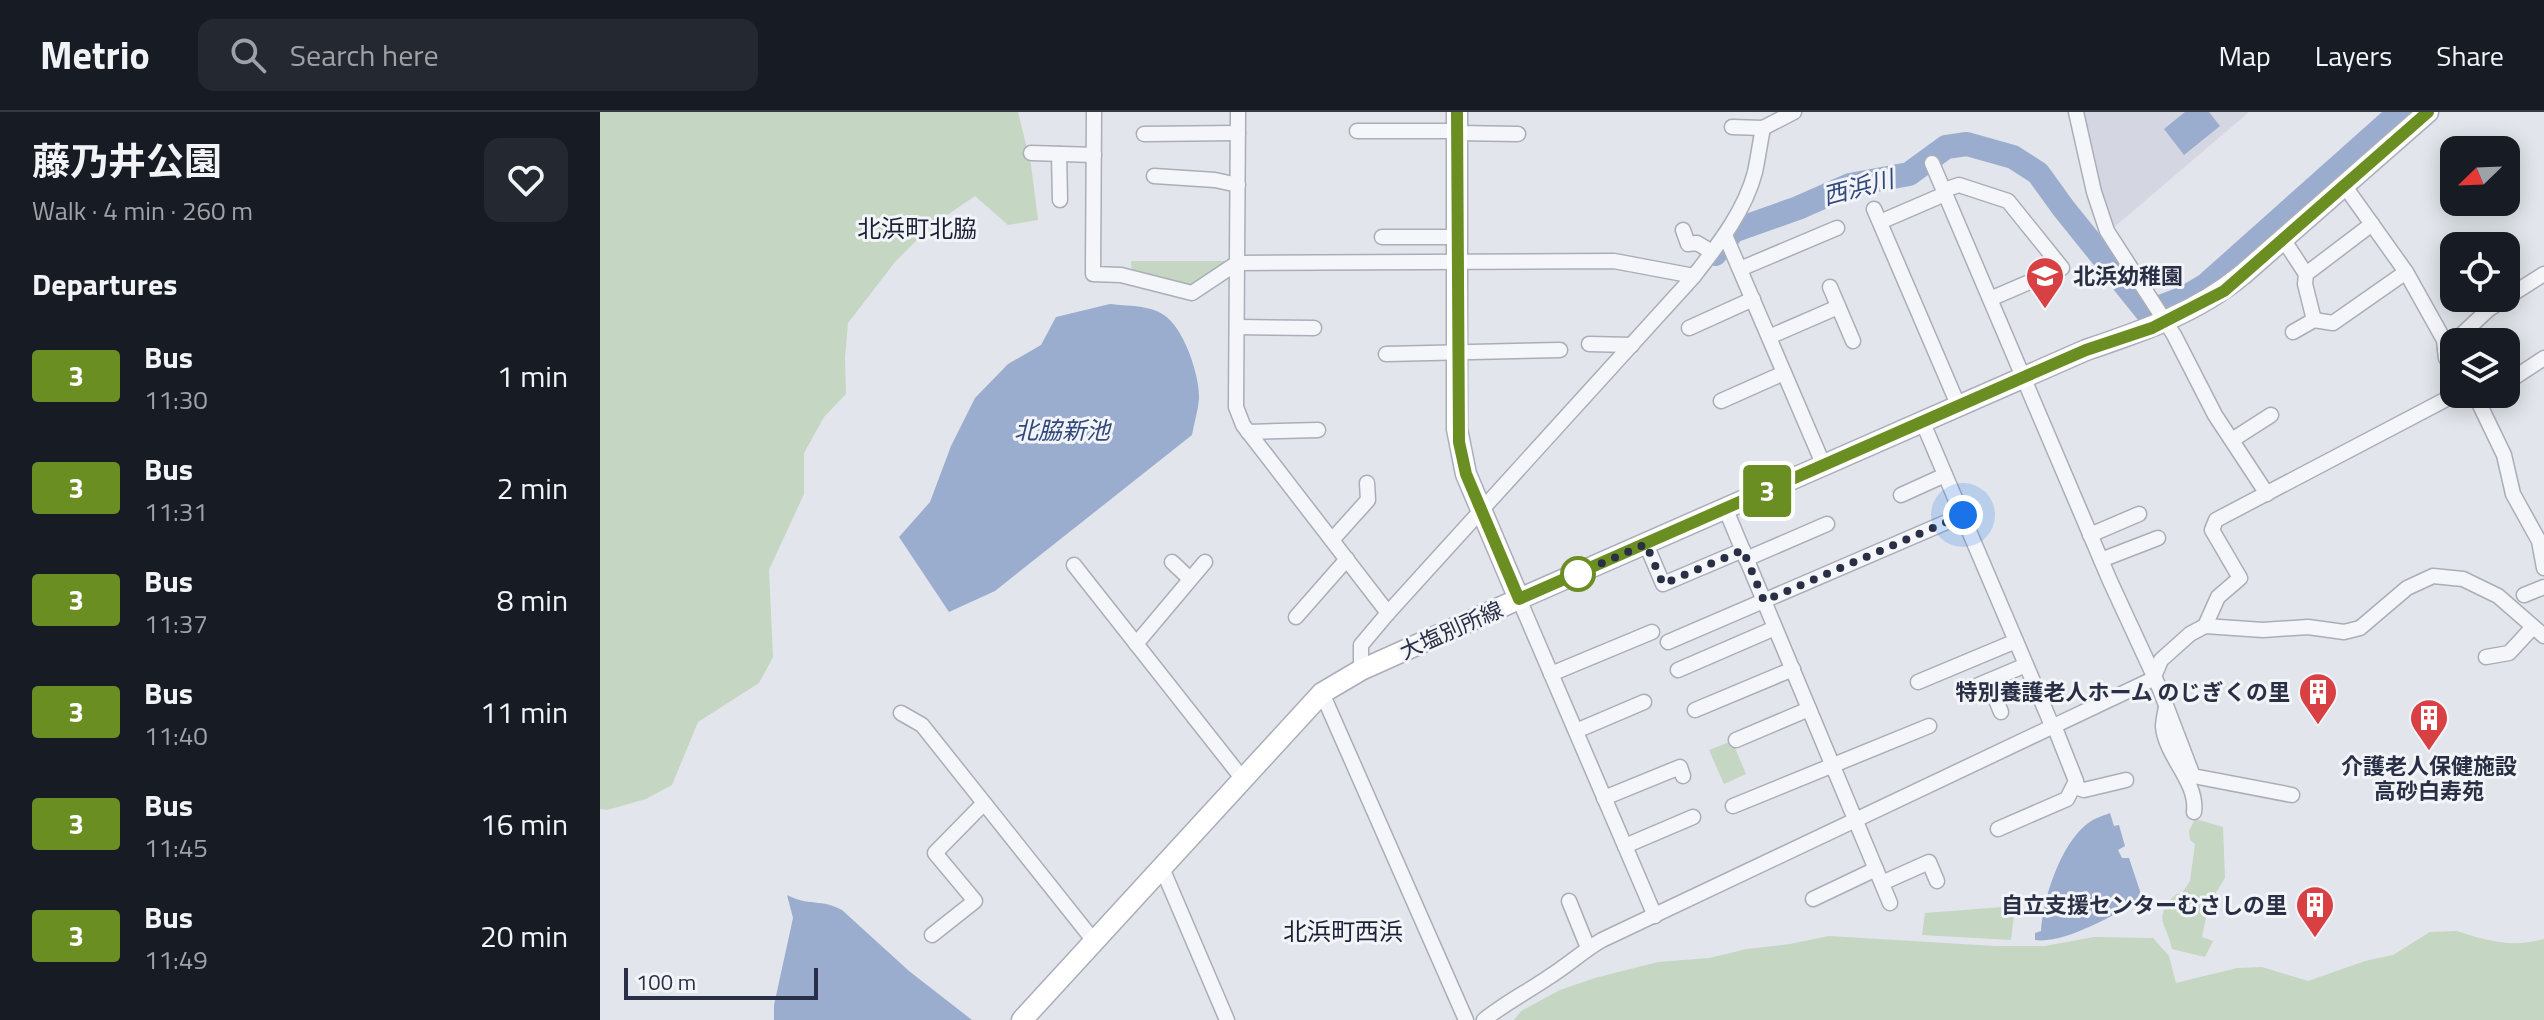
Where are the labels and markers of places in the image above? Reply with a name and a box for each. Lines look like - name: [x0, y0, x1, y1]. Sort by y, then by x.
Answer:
- school or university icon: 北浜幼稚園: [2024, 255, 2066, 310]
- place label: 北浜幼稚園: [2073, 259, 2183, 293]
- unlabelled marker: [1561, 557, 1595, 591]
- building icon: 特別養護老人ホーム のじぎくの里: [2297, 671, 2339, 726]
- place label: 特別養護老人ホーム のじぎくの里: [1955, 675, 2290, 709]
- building icon: 介護老人保健施設 高砂白寿苑: [2408, 697, 2450, 752]
- place label: 介護老人保健施設 高砂白寿苑: [2341, 749, 2517, 808]
- building icon: 自立支援センターむさしの里: [2294, 884, 2336, 939]
- place label: 自立支援センターむさしの里: [2001, 888, 2287, 922]

